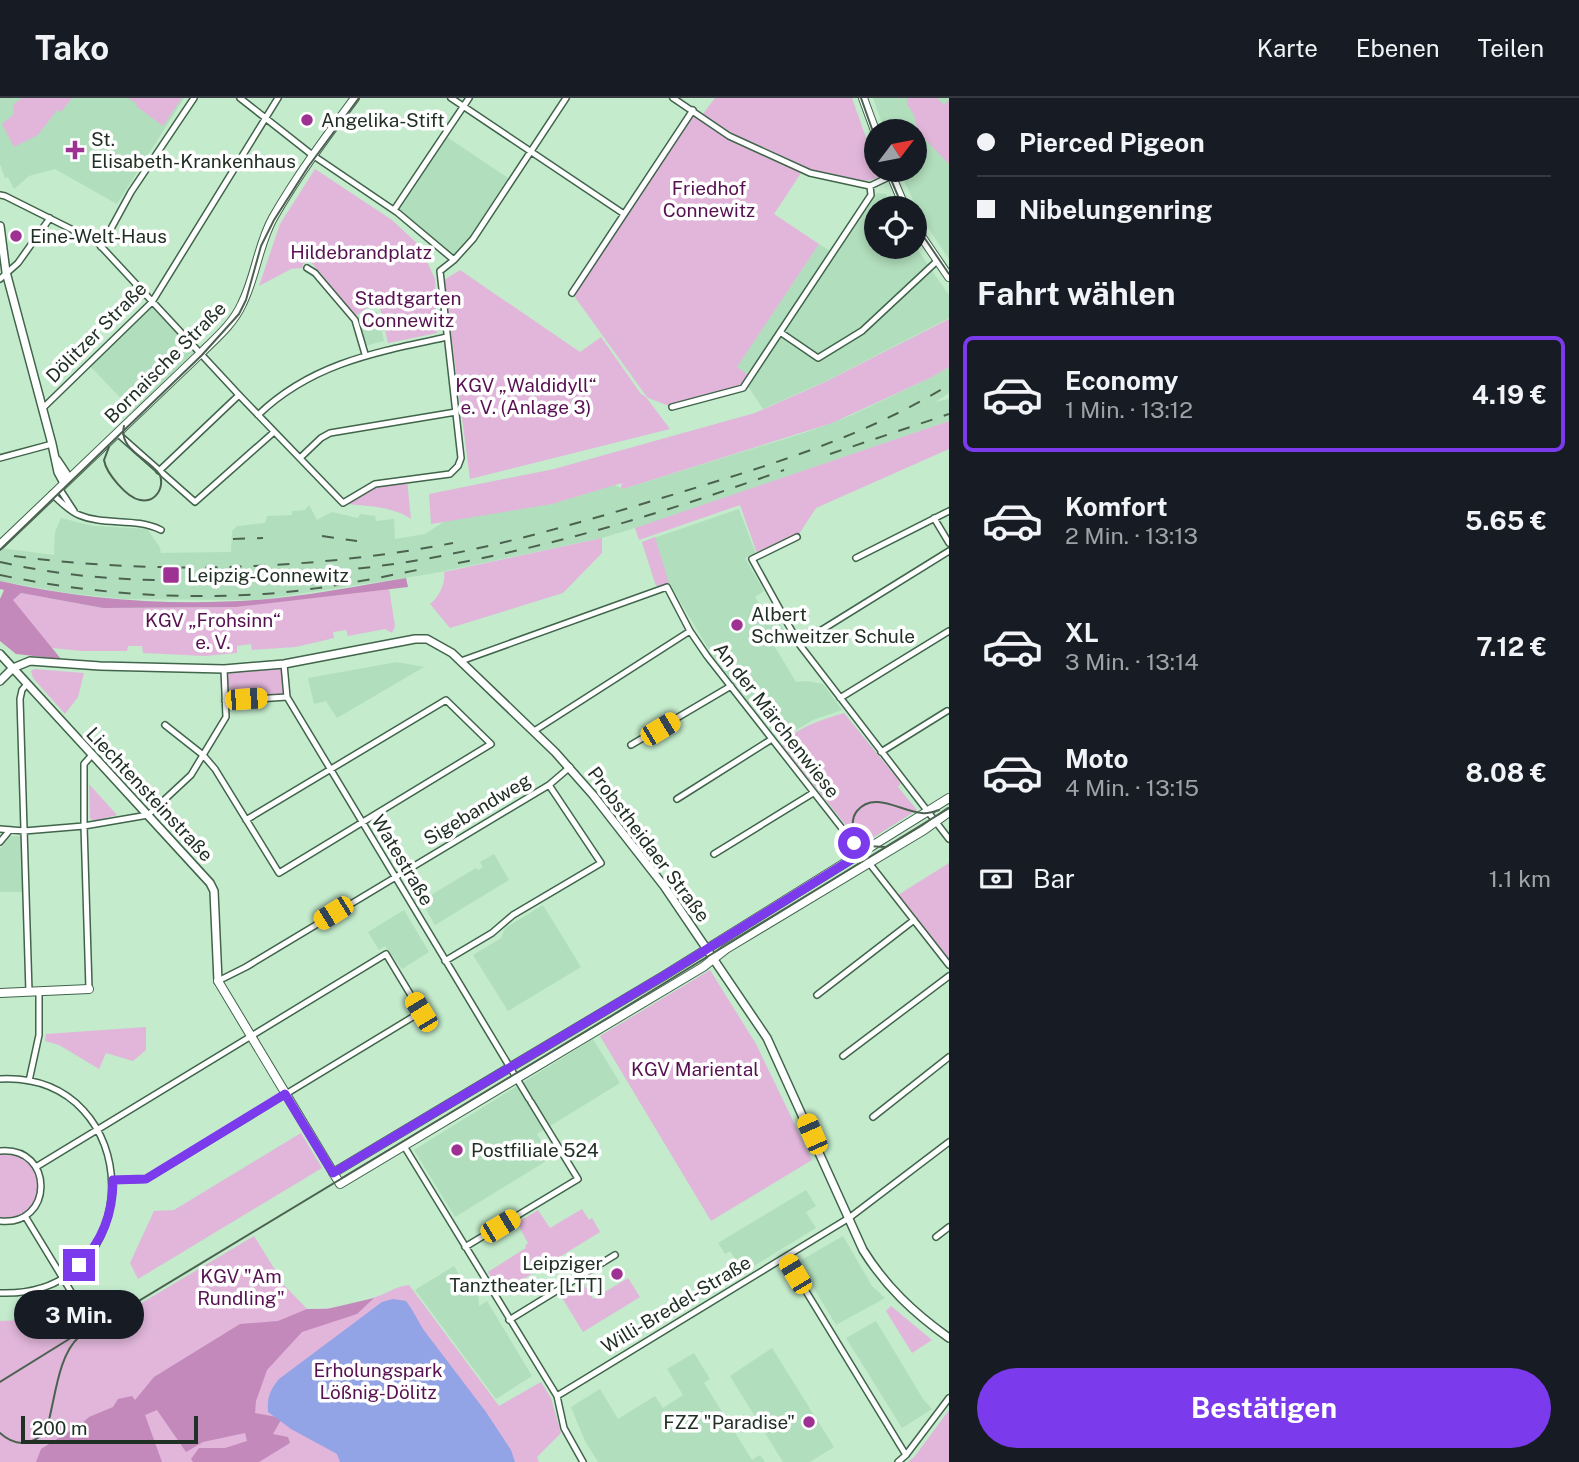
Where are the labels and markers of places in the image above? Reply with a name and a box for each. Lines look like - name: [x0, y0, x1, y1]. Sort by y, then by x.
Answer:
- place label: Angelika-Stift: [321, 109, 445, 131]
- marker: Angelika-Stift: [299, 112, 315, 128]
- place label: St. Elisabeth-Krankenhaus: [91, 128, 296, 172]
- marker: St. Elisabeth-Krankenhaus: [65, 140, 85, 160]
- place label: Eine-Welt-Haus: [30, 225, 167, 247]
- marker: Eine-Welt-Haus: [8, 228, 24, 244]
- place label: Leipzig-Connewitz: [187, 564, 349, 586]
- marker: Leipzig-Connewitz: [161, 565, 181, 585]
- place label: Albert Schweitzer Schule: [751, 603, 915, 647]
- marker: Albert Schweitzer Schule: [729, 617, 745, 633]
- place label: Postfiliale 524: [471, 1139, 599, 1161]
- marker: Postfiliale 524: [449, 1142, 465, 1158]
- place label: Leipziger Tanztheater [LTT]: [449, 1252, 603, 1296]
- marker: Leipziger Tanztheater [LTT]: [609, 1266, 625, 1282]
- place label: FZZ "Paradise": [663, 1411, 795, 1433]
- marker: FZZ "Paradise": [801, 1414, 817, 1430]

